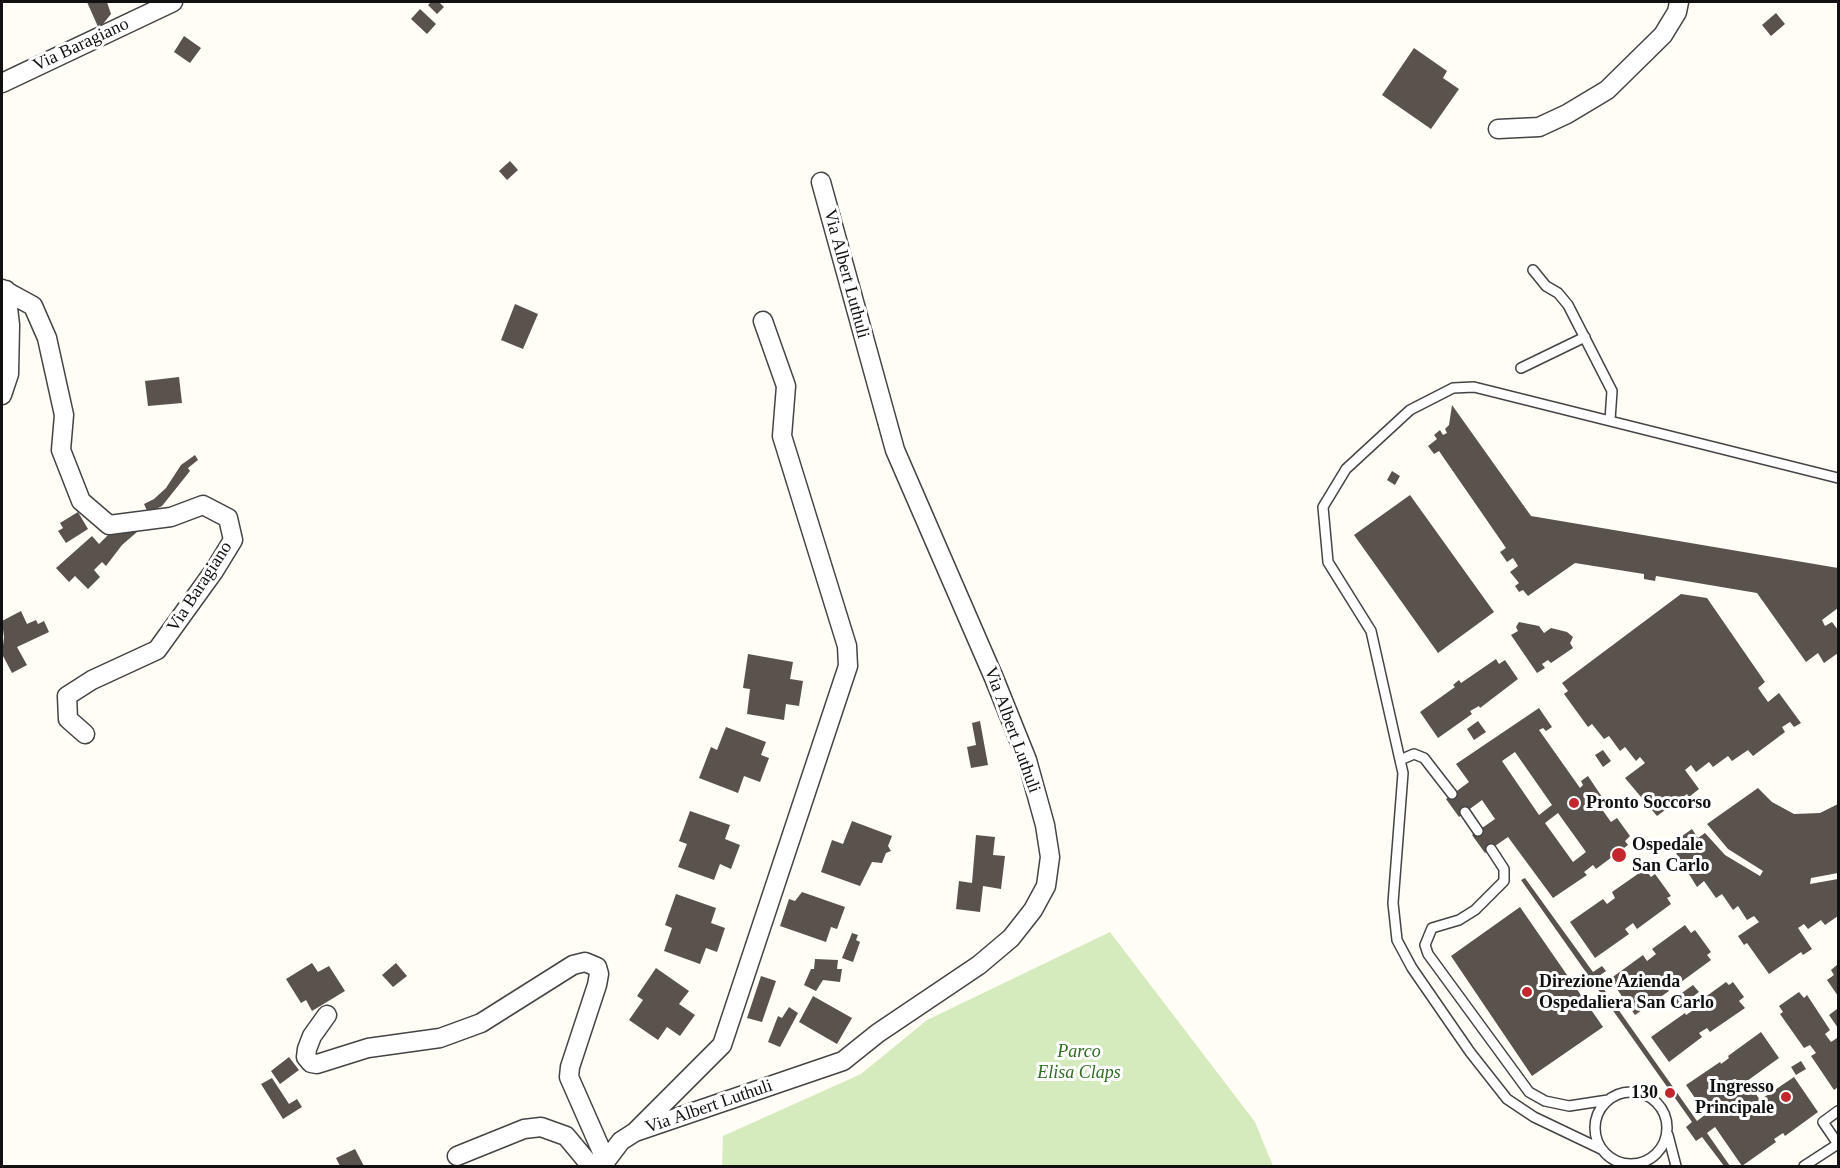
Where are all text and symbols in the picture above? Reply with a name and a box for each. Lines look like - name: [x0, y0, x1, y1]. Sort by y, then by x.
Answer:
- street label: Via Baragiano: [30, 13, 132, 77]
- street label: Via Albert Luthuli: [818, 207, 874, 341]
- street label: Via Baragiano: [163, 538, 237, 636]
- street label: Via Albert Luthuli: [979, 664, 1045, 796]
- place label: Pronto Soccorso: [1586, 792, 1711, 814]
- marker: Pronto Soccorso: [1567, 796, 1581, 810]
- place label: Ospedale San Carlo: [1632, 834, 1710, 876]
- marker: Ospedale San Carlo: [1610, 846, 1628, 864]
- place label: Direzione Azienda Ospedaliera San Carlo: [1539, 971, 1714, 1014]
- marker: Direzione Azienda Ospedaliera San Carlo: [1520, 985, 1534, 999]
- park label: Parco Elisa Claps: [1037, 1041, 1121, 1084]
- street label: Via Albert Luthuli: [643, 1075, 775, 1139]
- place label: Ingresso Principale: [1695, 1076, 1774, 1118]
- place label: 130: [1631, 1082, 1658, 1104]
- marker: 130: [1663, 1086, 1677, 1100]
- marker: Ingresso Principale: [1779, 1090, 1793, 1104]

